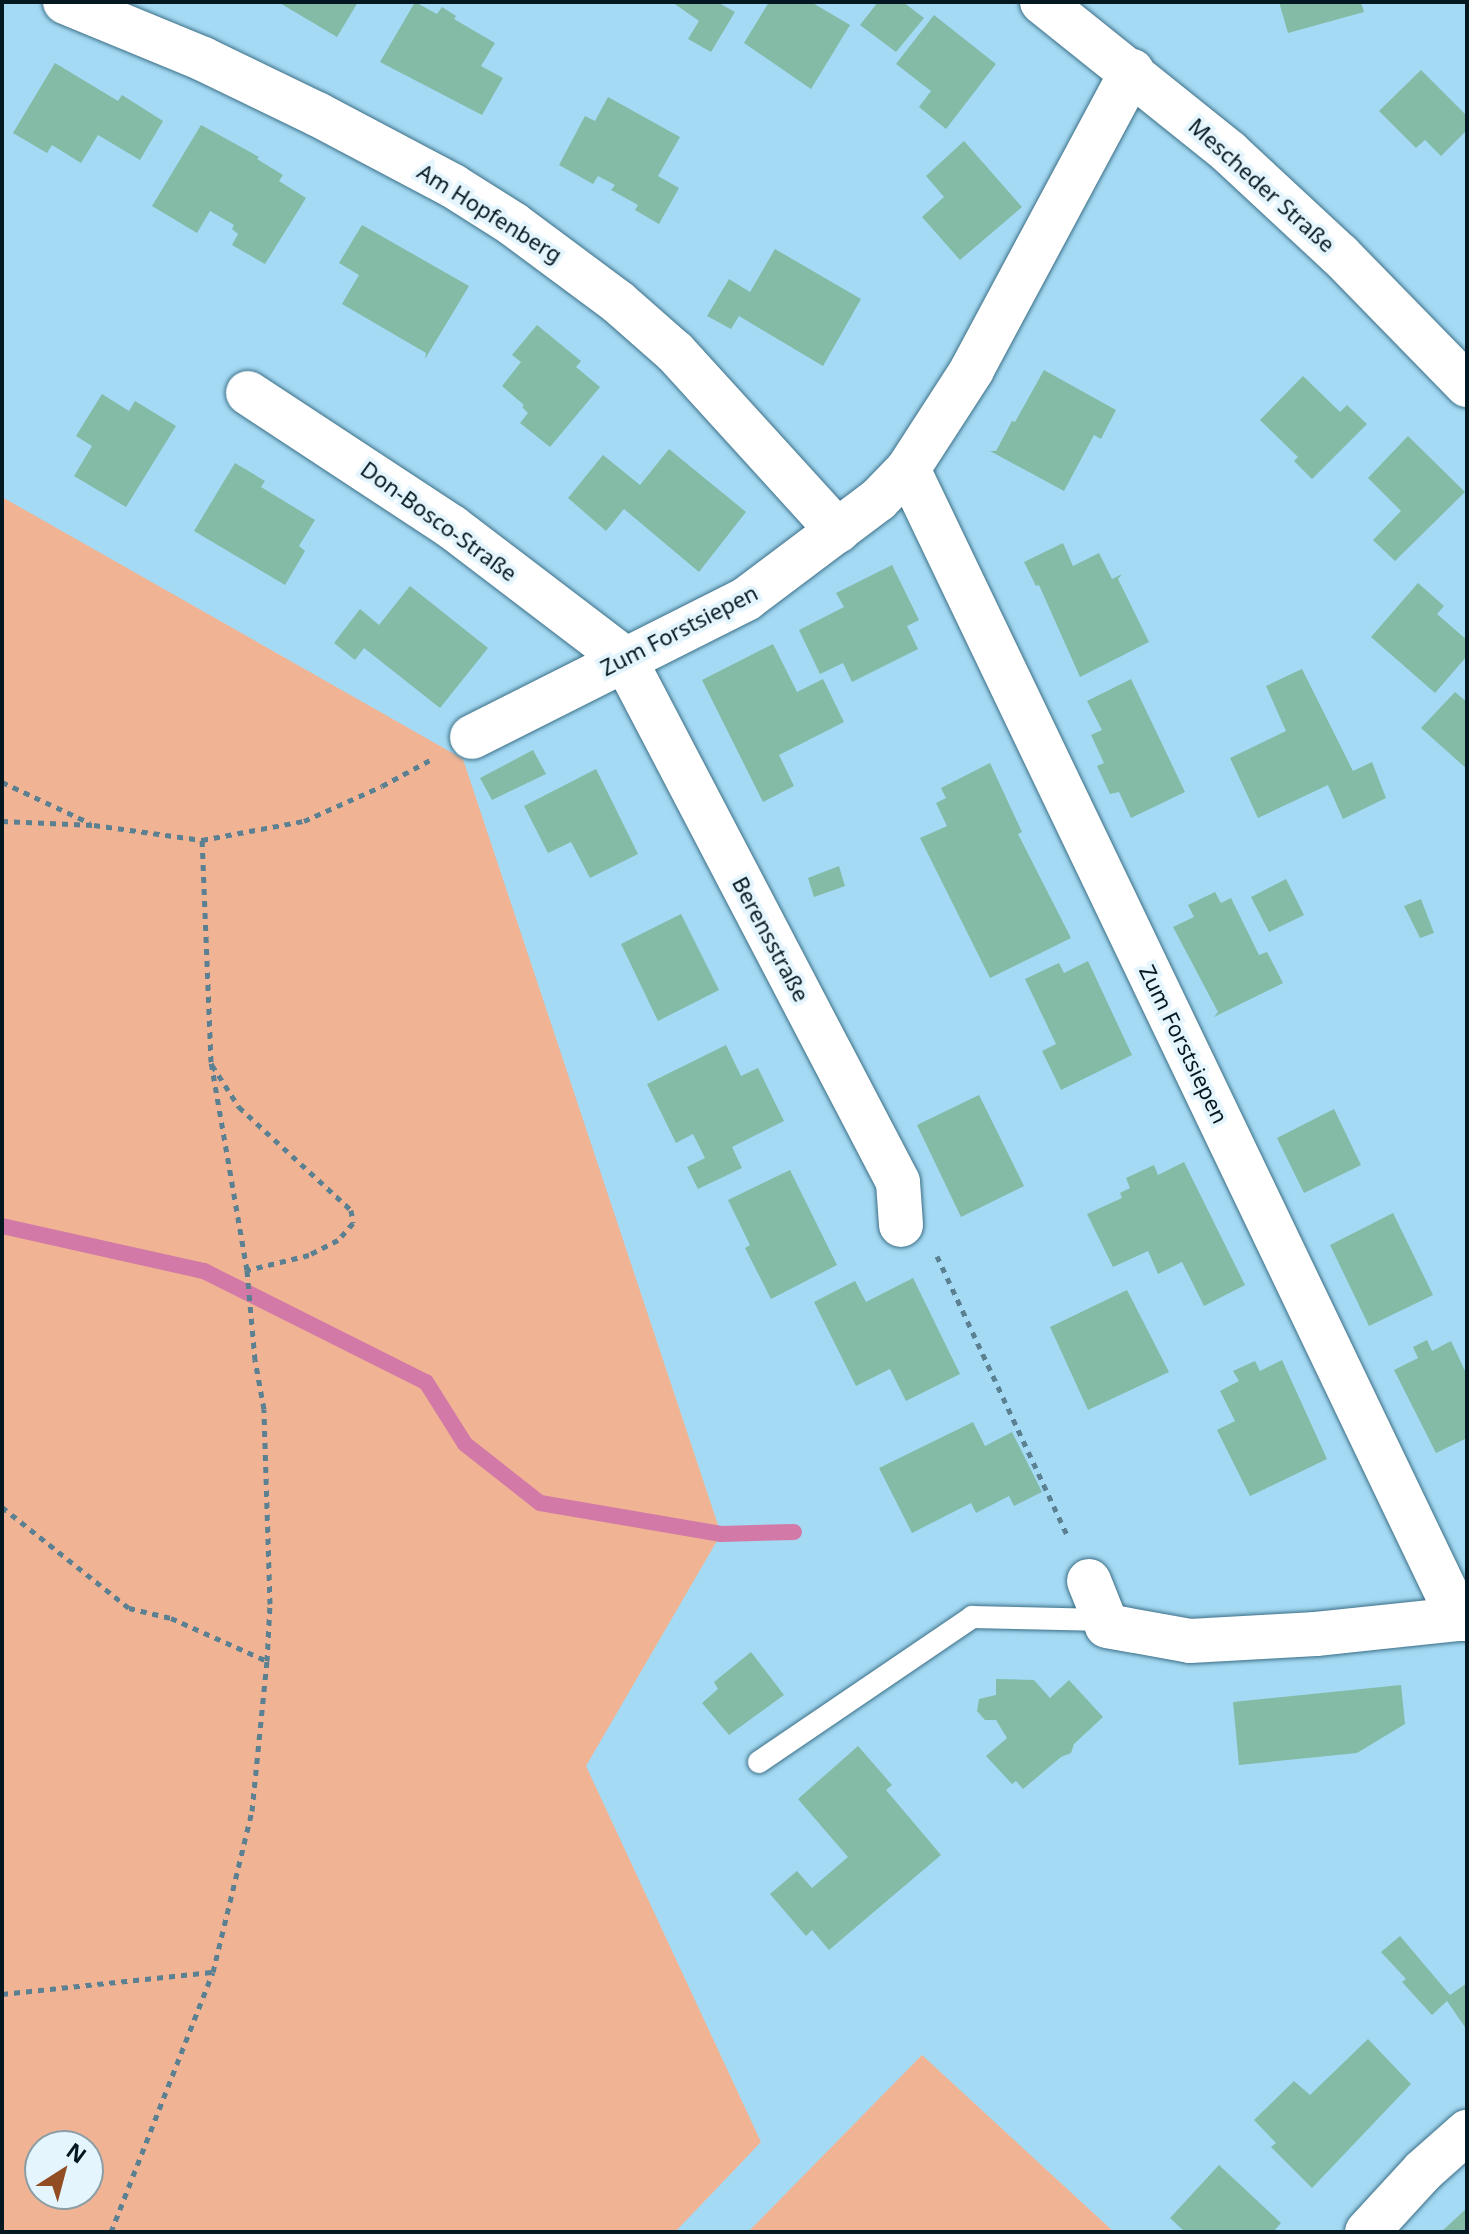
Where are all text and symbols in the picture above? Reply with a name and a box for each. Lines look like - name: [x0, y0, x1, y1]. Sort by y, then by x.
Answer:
- street label: Mescheder Straße: [1183, 112, 1341, 258]
- street label: Am Hopfenberg: [413, 158, 567, 268]
- street label: Don-Bosco-Straße: [356, 456, 522, 586]
- street label: Zum Forstsiepen: [596, 579, 762, 681]
- street label: Berensstraße: [727, 872, 815, 1006]
- street label: Zum Forstsiepen: [1134, 961, 1234, 1127]
- north arrow: [24, 2130, 104, 2210]
- text: N: [61, 2135, 93, 2170]

